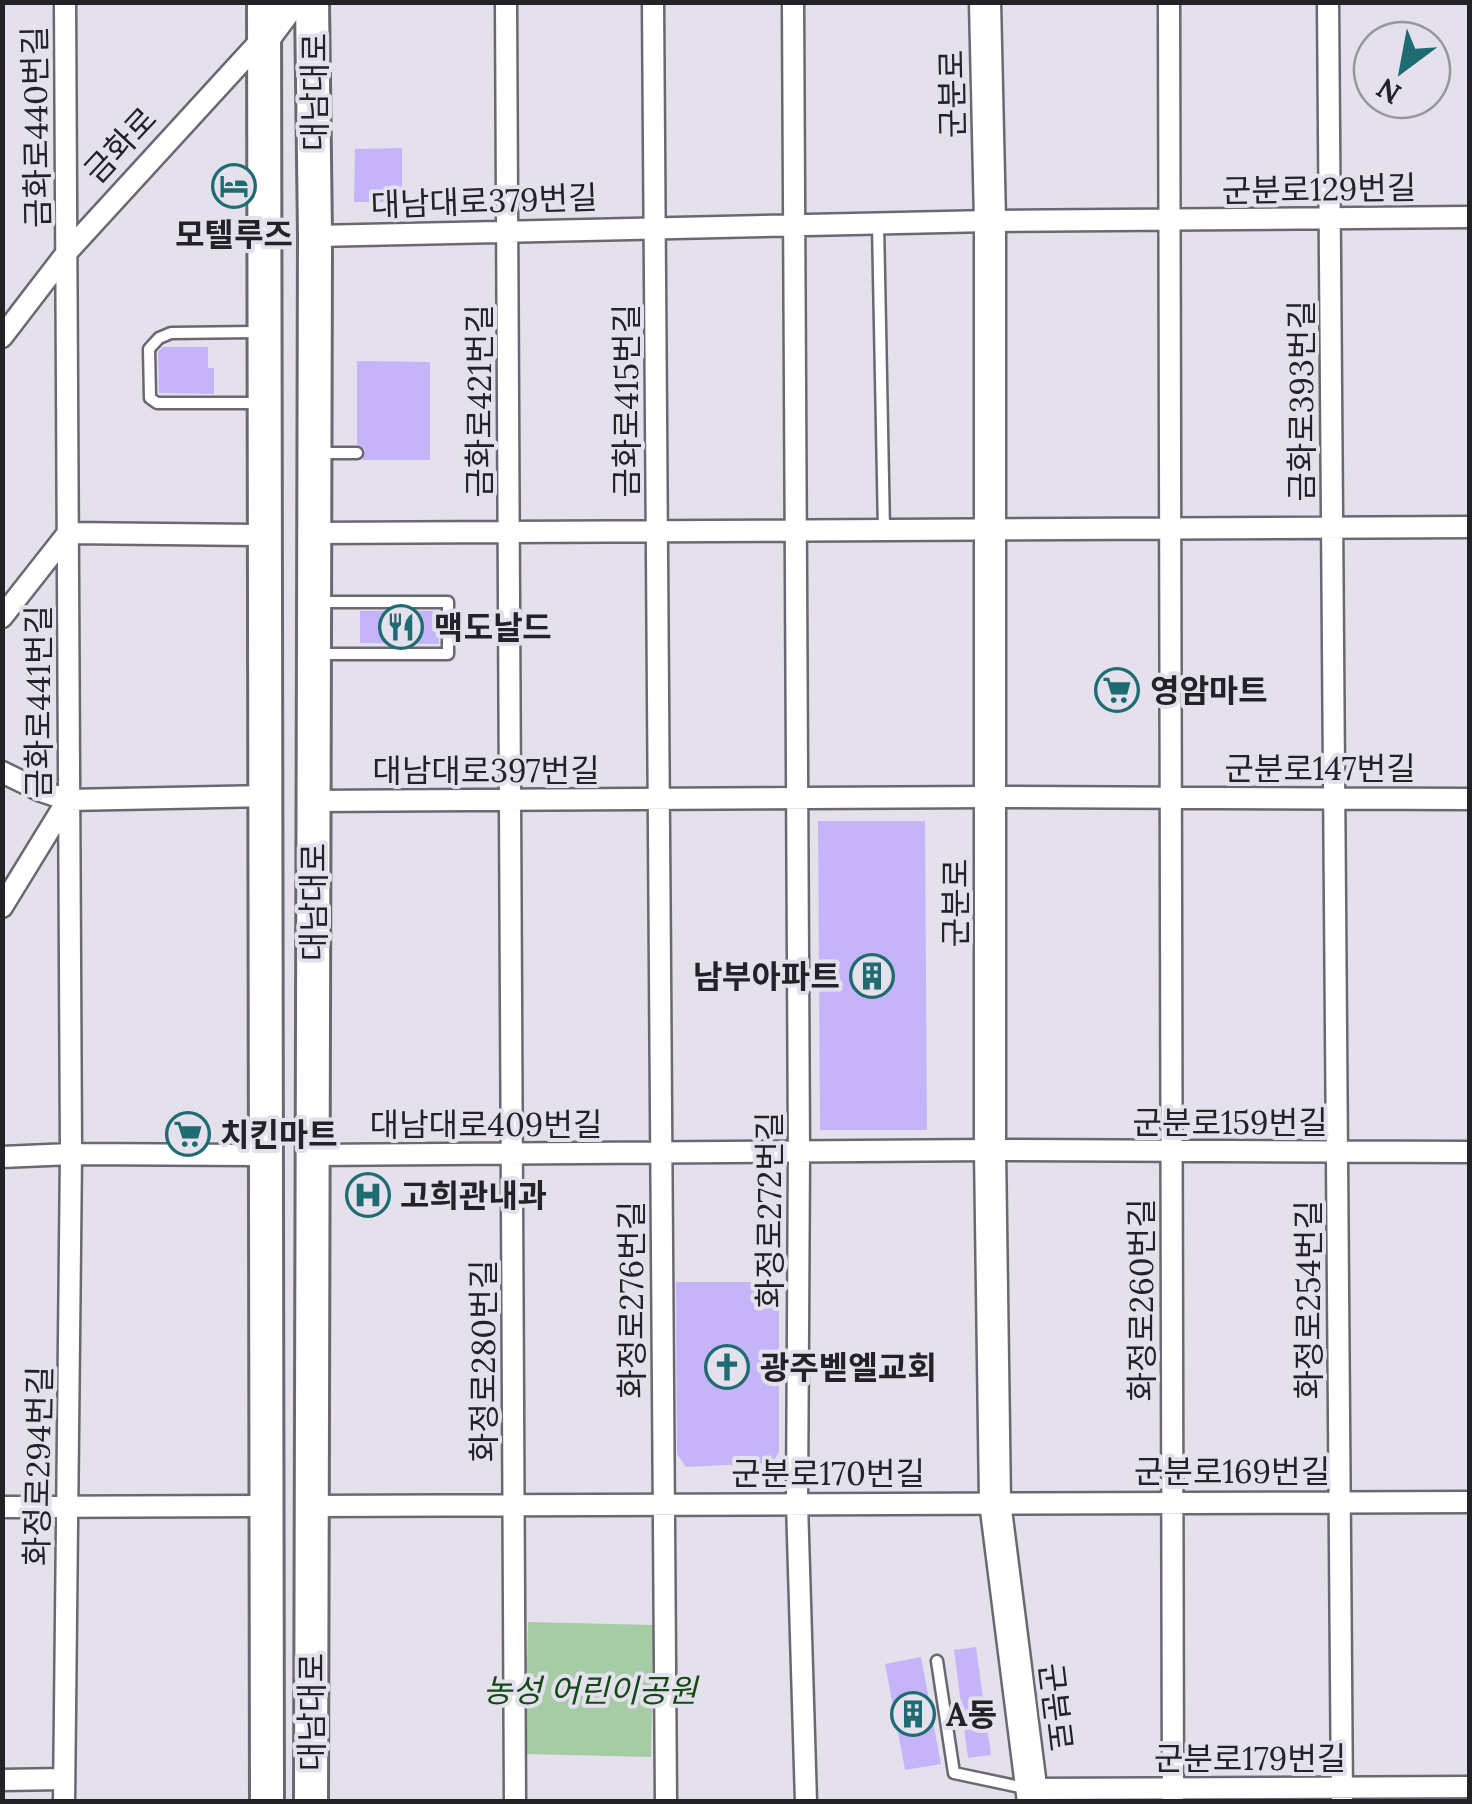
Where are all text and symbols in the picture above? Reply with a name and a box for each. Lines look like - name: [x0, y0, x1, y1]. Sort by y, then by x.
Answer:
- north arrow: [1352, 20, 1452, 120]
- street label: 금화로440번길: [14, 26, 58, 228]
- street label: 대남대로: [294, 33, 335, 151]
- street label: 군분로: [931, 49, 973, 139]
- text: N: [1370, 70, 1407, 112]
- street label: 금화로: [75, 99, 165, 191]
- hotel icon: 모텔루즈: [211, 163, 257, 209]
- street label: 군분로129번길: [1221, 167, 1417, 211]
- street label: 대남대로379번길: [370, 177, 598, 225]
- place label: 모텔루즈: [175, 214, 293, 255]
- street label: 금화로393번길: [1281, 300, 1322, 502]
- street label: 금화로421번길: [459, 304, 500, 498]
- street label: 금화로415번길: [606, 304, 647, 498]
- restaurant icon: 맥도날드: [378, 604, 424, 650]
- street label: 금화로441번길: [18, 605, 59, 799]
- place label: 맥도날드: [434, 607, 552, 648]
- supermarket icon: 영암마트: [1094, 667, 1140, 713]
- place label: 영암마트: [1150, 670, 1268, 711]
- street label: 군분로147번길: [1225, 748, 1415, 789]
- street label: 대남대로397번길: [373, 750, 599, 791]
- street label: 대남대로: [293, 843, 334, 961]
- street label: 군분로: [935, 859, 976, 947]
- building icon: 남부아파트: [849, 953, 895, 999]
- place label: 남부아파트: [693, 956, 840, 997]
- street label: 군분로159번길: [1133, 1102, 1327, 1143]
- street label: 대남대로409번길: [370, 1104, 602, 1145]
- supermarket icon: 치킨마트: [165, 1111, 211, 1157]
- street label: 화정로272번길: [749, 1112, 790, 1308]
- place label: 치킨마트: [220, 1114, 338, 1155]
- hospital icon: 고희관내과: [345, 1172, 391, 1218]
- place label: 고희관내과: [400, 1175, 547, 1216]
- street label: 화정로260번길: [1121, 1199, 1162, 1401]
- street label: 화정로254번길: [1288, 1200, 1329, 1400]
- street label: 화정로276번길: [611, 1201, 652, 1399]
- street label: 화정로280번길: [463, 1260, 504, 1462]
- church icon: 광주벧엘교회: [704, 1344, 750, 1390]
- place label: 광주벧엘교회: [760, 1347, 937, 1388]
- street label: 화정로294번길: [16, 1366, 60, 1566]
- street label: 군분로169번길: [1134, 1451, 1330, 1492]
- street label: 군분로170번길: [731, 1453, 925, 1494]
- street label: 대남대로: [291, 1653, 332, 1771]
- street label: 군분로: [1030, 1661, 1082, 1753]
- park label: 농성 어린이공원: [483, 1670, 700, 1711]
- building icon: A동: [890, 1691, 936, 1737]
- place label: A동: [946, 1694, 997, 1735]
- street label: 군분로179번길: [1154, 1738, 1346, 1779]

